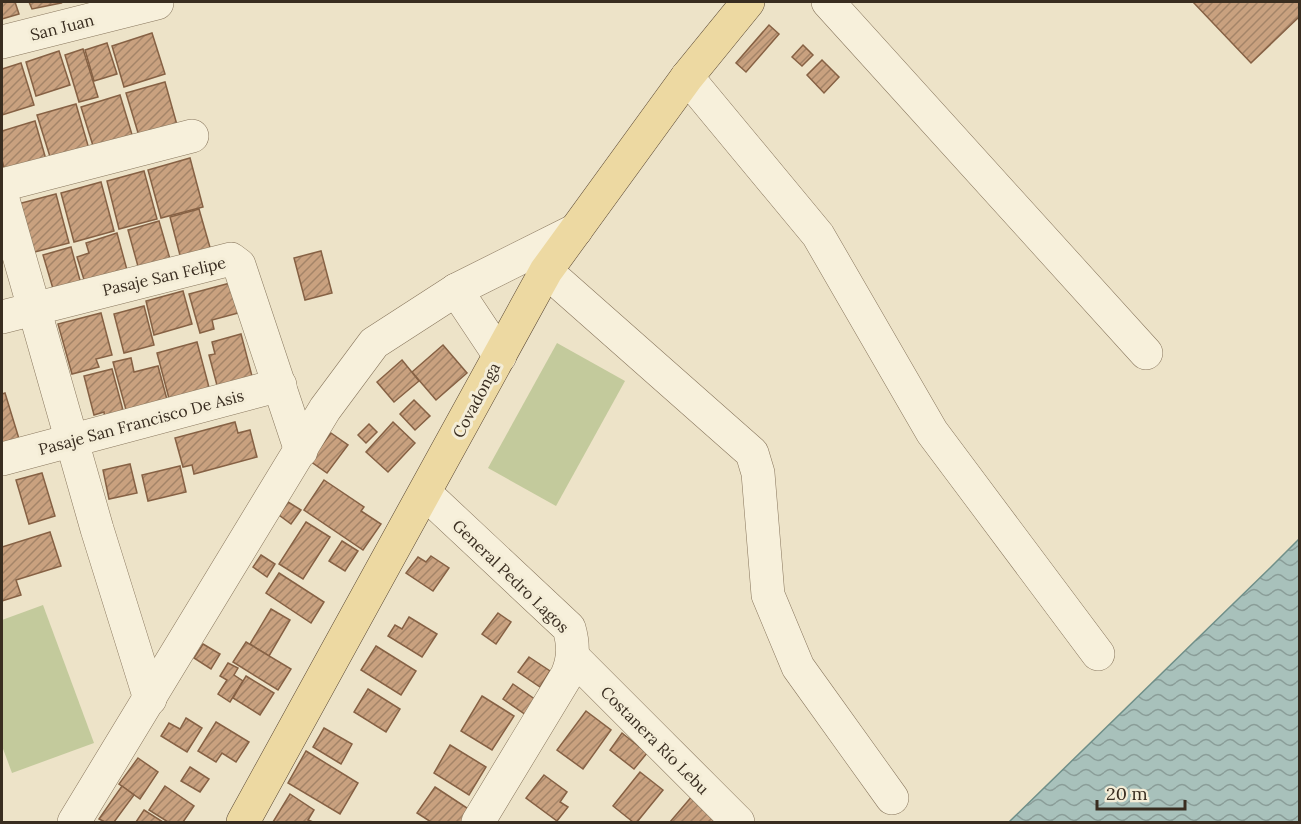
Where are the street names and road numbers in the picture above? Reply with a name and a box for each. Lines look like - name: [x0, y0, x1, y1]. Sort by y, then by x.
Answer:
- street label: San Juan: [28, 9, 96, 45]
- street label: Pasaje San Felipe: [100, 252, 228, 300]
- street label: Covadonga: [448, 359, 504, 441]
- street label: Pasaje San Francisco De Asis: [36, 385, 246, 459]
- street label: General Pedro Lagos: [449, 515, 573, 637]
- street label: Costanera Río Lebu: [597, 682, 714, 799]

